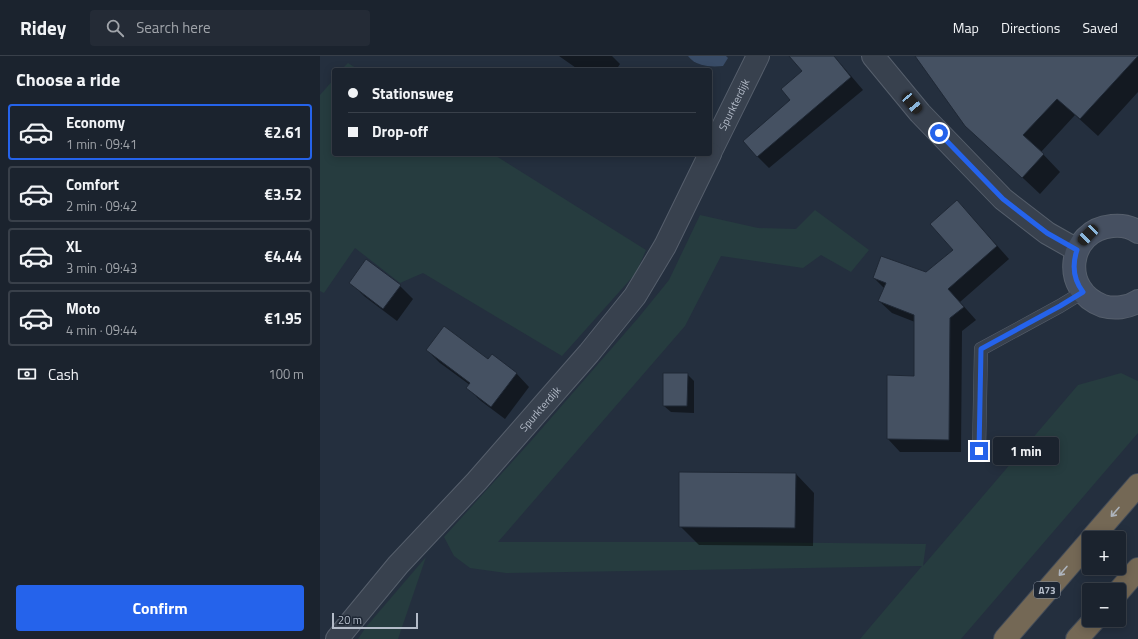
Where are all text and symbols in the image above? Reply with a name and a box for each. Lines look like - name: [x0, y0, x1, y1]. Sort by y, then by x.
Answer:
- search box: [90, 10, 370, 46]
- text: Ridey: [20, 13, 66, 42]
- text: Search here: [136, 16, 211, 39]
- icon: search: [104, 17, 126, 39]
- text: Map: [953, 17, 979, 38]
- text: Directions: [1001, 17, 1060, 38]
- text: Saved: [1082, 17, 1118, 38]
- text: Choose a ride: [16, 66, 120, 93]
- street label: Spurkterdijk: [714, 75, 754, 133]
- text: Stationsweg: [372, 82, 453, 105]
- car: [900, 90, 924, 116]
- text: Economy: [66, 111, 125, 134]
- icon: car: [18, 114, 54, 150]
- text: Drop-off: [372, 120, 428, 143]
- text: €2.61: [265, 121, 302, 144]
- route start: [930, 124, 948, 142]
- text: 1 min · 09:41: [66, 134, 137, 154]
- text: Comfort: [66, 173, 119, 196]
- icon: car: [18, 176, 54, 212]
- text: €3.52: [265, 183, 302, 206]
- text: 2 min · 09:42: [66, 196, 137, 216]
- car: [1075, 222, 1101, 248]
- text: XL: [66, 235, 82, 258]
- icon: car: [18, 238, 54, 274]
- text: €4.44: [265, 245, 302, 268]
- text: 3 min · 09:43: [66, 258, 137, 278]
- text: Moto: [66, 297, 100, 320]
- icon: car: [18, 300, 54, 336]
- text: €1.95: [265, 307, 302, 330]
- text: 4 min · 09:44: [66, 320, 137, 340]
- icon: cash: [16, 363, 38, 385]
- text: Cash: [48, 363, 79, 386]
- text: 100 m: [268, 364, 304, 384]
- street label: Spurkterdijk: [516, 382, 565, 435]
- callout: 1 min: [993, 437, 1059, 465]
- text: 1 min: [1010, 441, 1042, 461]
- route end: [970, 442, 988, 460]
- one-way arrow: [1111, 506, 1120, 516]
- map controls: [1082, 531, 1126, 627]
- button: +: [1082, 531, 1126, 575]
- one-way arrow: [1059, 566, 1068, 576]
- road number: A73: [1034, 582, 1060, 598]
- button: −: [1082, 583, 1126, 627]
- button: Confirm: [16, 585, 304, 631]
- scale bar: [332, 611, 418, 630]
- text: 20 m: [338, 612, 362, 628]

